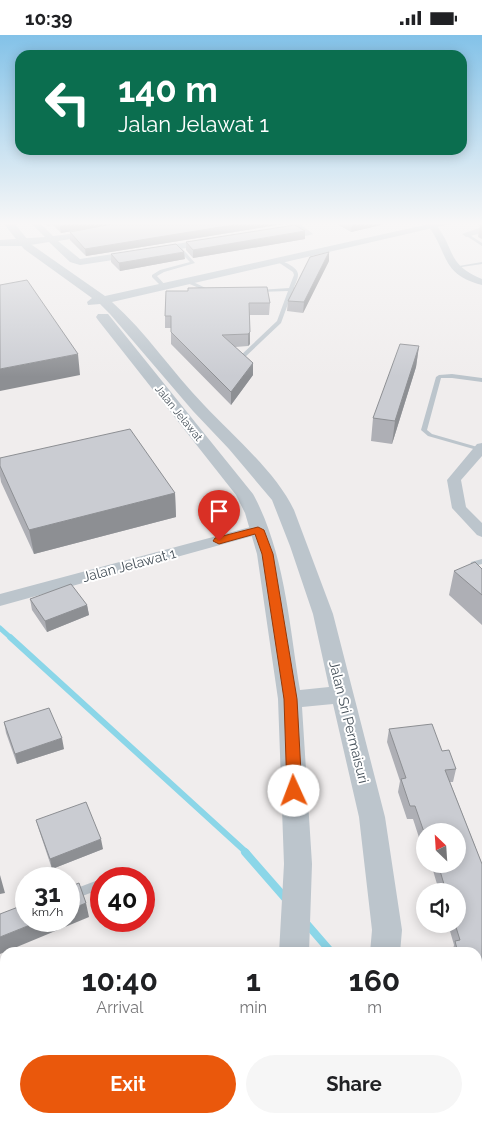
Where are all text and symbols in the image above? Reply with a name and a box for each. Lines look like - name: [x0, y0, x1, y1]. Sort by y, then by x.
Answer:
- text: 10:39: [25, 7, 73, 29]
- text: 140 m: [118, 69, 218, 110]
- icon: left: [35, 70, 100, 135]
- text: Jalan Jelawat 1: [118, 111, 269, 137]
- street label: Jalan Jelawat: [152, 383, 205, 444]
- pin: [198, 490, 240, 541]
- icon: arrive: [205, 497, 233, 525]
- street label: Jalan Jelawat 1: [81, 545, 177, 585]
- street label: Jalan Sri Permaisuri: [326, 659, 372, 785]
- position arrow: [267, 764, 319, 816]
- north arrow: [416, 823, 466, 873]
- map controls: [416, 823, 466, 933]
- speed limit sign: 40: [90, 867, 155, 932]
- text: 31: [34, 878, 61, 908]
- button: sound: [416, 883, 466, 933]
- text: km/h: [32, 905, 63, 919]
- text: 10:40: [82, 963, 158, 998]
- text: 1: [246, 963, 261, 998]
- text: 160: [349, 963, 400, 998]
- text: Arrival: [96, 998, 143, 1017]
- text: min: [240, 998, 267, 1017]
- text: m: [367, 998, 382, 1017]
- button: Exit: [20, 1055, 236, 1113]
- button: Share: [246, 1055, 462, 1113]

